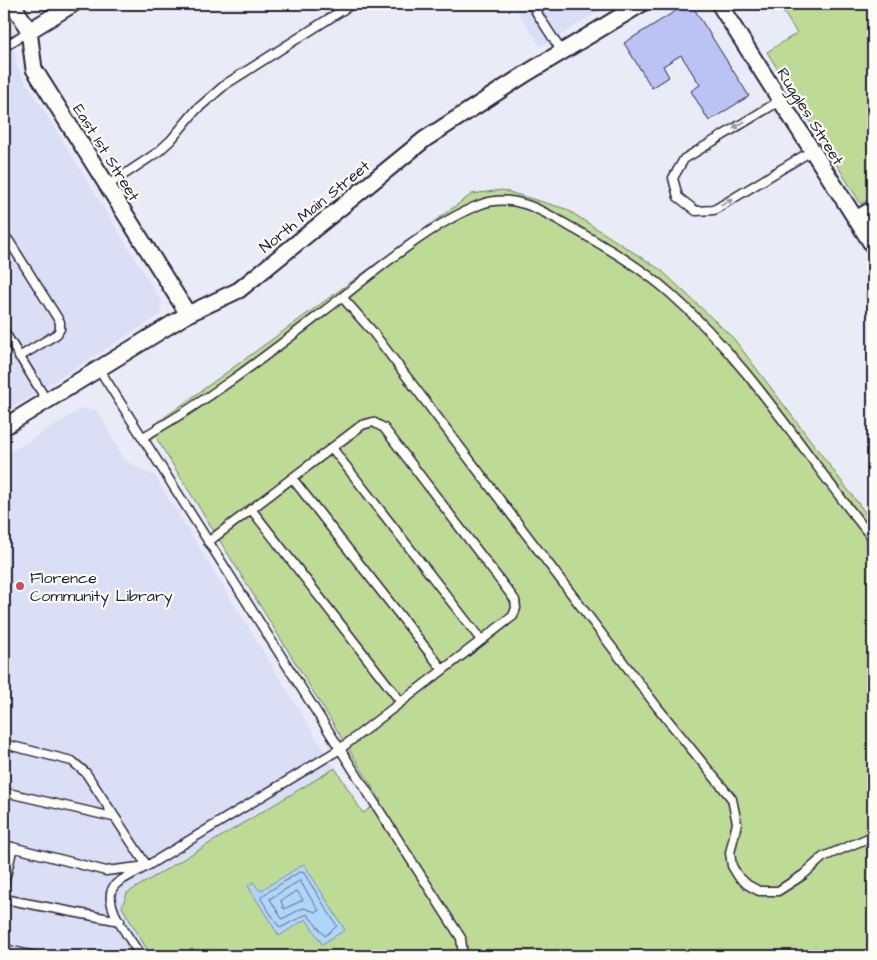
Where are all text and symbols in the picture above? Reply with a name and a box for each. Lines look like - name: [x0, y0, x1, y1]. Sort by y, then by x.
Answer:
- street label: Ruggles Street: [771, 64, 849, 170]
- street label: East 1st Street: [67, 100, 145, 206]
- one-way arrow: [733, 121, 746, 130]
- street label: North Main Street: [255, 155, 375, 258]
- one-way arrow: [721, 197, 734, 206]
- place label: Florence Community Library: [30, 567, 173, 608]
- marker: Florence Community Library: [14, 580, 26, 592]

